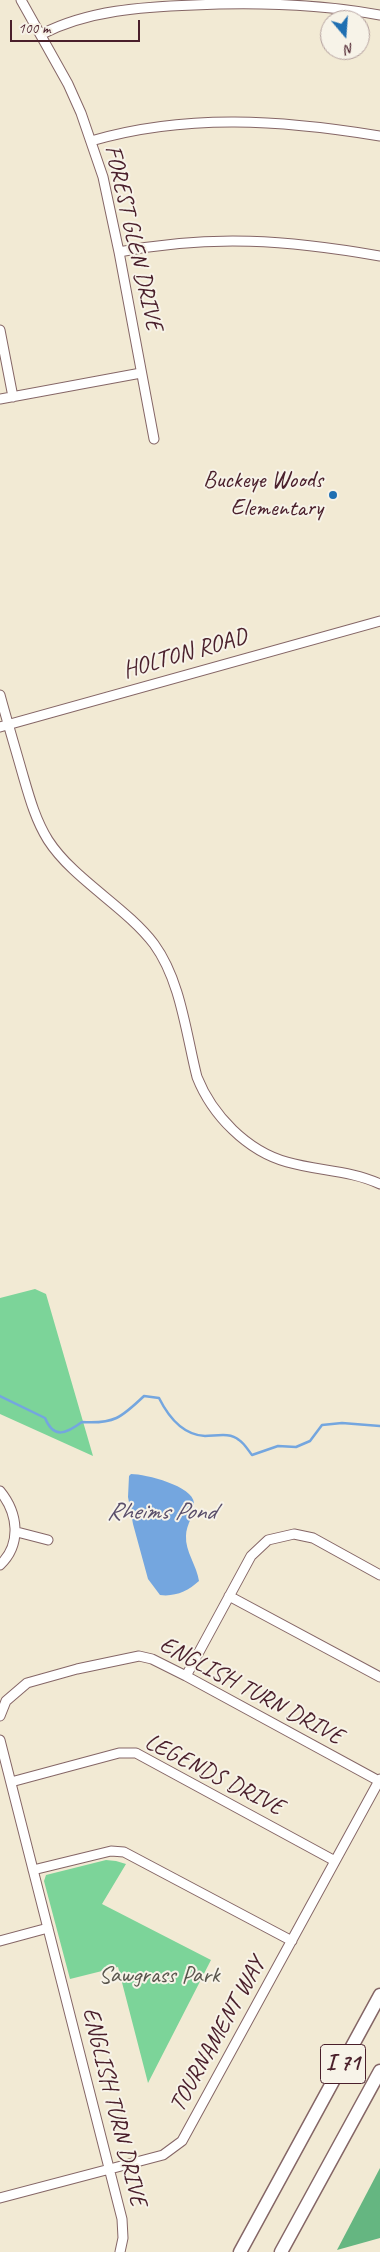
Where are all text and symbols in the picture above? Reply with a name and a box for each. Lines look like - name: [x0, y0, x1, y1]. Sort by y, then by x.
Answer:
- scale bar: [12, 10, 142, 42]
- north arrow: [320, 10, 370, 60]
- text: 100 m: [18, 19, 50, 38]
- text: N: [343, 39, 356, 58]
- street label: FOREST GLEN DRIVE: [98, 143, 168, 333]
- place label: Buckeye Woods Elementary: [203, 467, 323, 523]
- marker: Buckeye Woods Elementary: [327, 489, 339, 501]
- street label: HOLTON ROAD: [120, 623, 250, 685]
- water label: Rheims Pond: [107, 1497, 215, 1527]
- street label: ENGLISH TURN DRIVE: [154, 1630, 348, 1752]
- street label: LEGENDS DRIVE: [140, 1728, 288, 1822]
- street label: TOURNAMENT WAY: [164, 1953, 272, 2117]
- park label: Sawgrass Park: [98, 1962, 220, 1990]
- street label: ENGLISH TURN DRIVE: [75, 2005, 153, 2209]
- road number: I 71: [320, 2045, 366, 2084]

